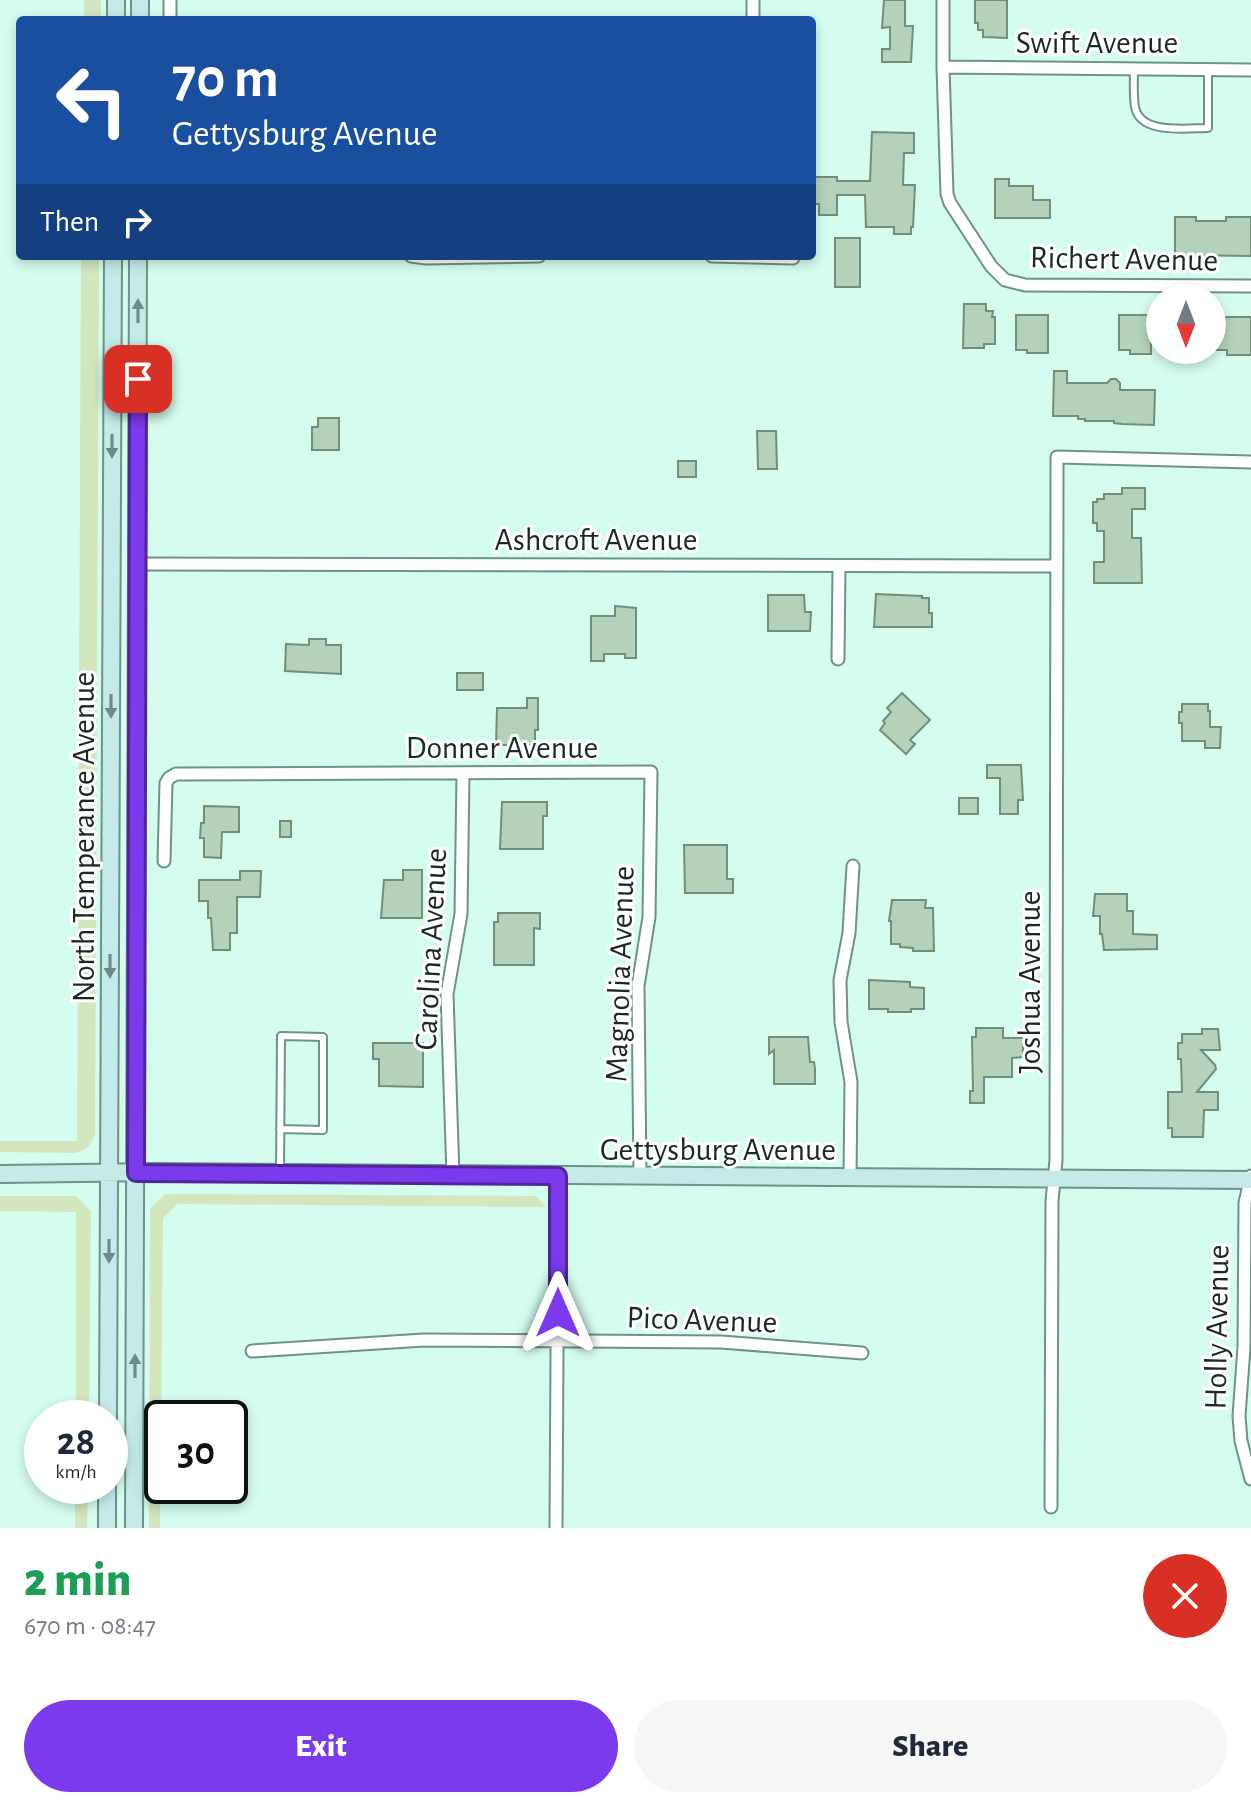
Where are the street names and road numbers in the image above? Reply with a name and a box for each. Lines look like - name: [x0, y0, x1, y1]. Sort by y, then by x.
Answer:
- street label: Swift Avenue: [1016, 27, 1178, 59]
- street label: Richert Avenue: [1030, 241, 1218, 277]
- street label: Ashcroft Avenue: [494, 524, 698, 556]
- street label: North Temperance Avenue: [68, 672, 100, 1002]
- street label: Donner Avenue: [406, 732, 598, 764]
- street label: Carolina Avenue: [410, 847, 452, 1051]
- street label: Magnolia Avenue: [600, 865, 640, 1083]
- street label: Joshua Avenue: [1014, 890, 1046, 1074]
- street label: Gettysburg Avenue: [600, 1134, 836, 1166]
- street label: Holly Avenue: [1200, 1244, 1234, 1410]
- street label: Pico Avenue: [626, 1301, 778, 1339]

